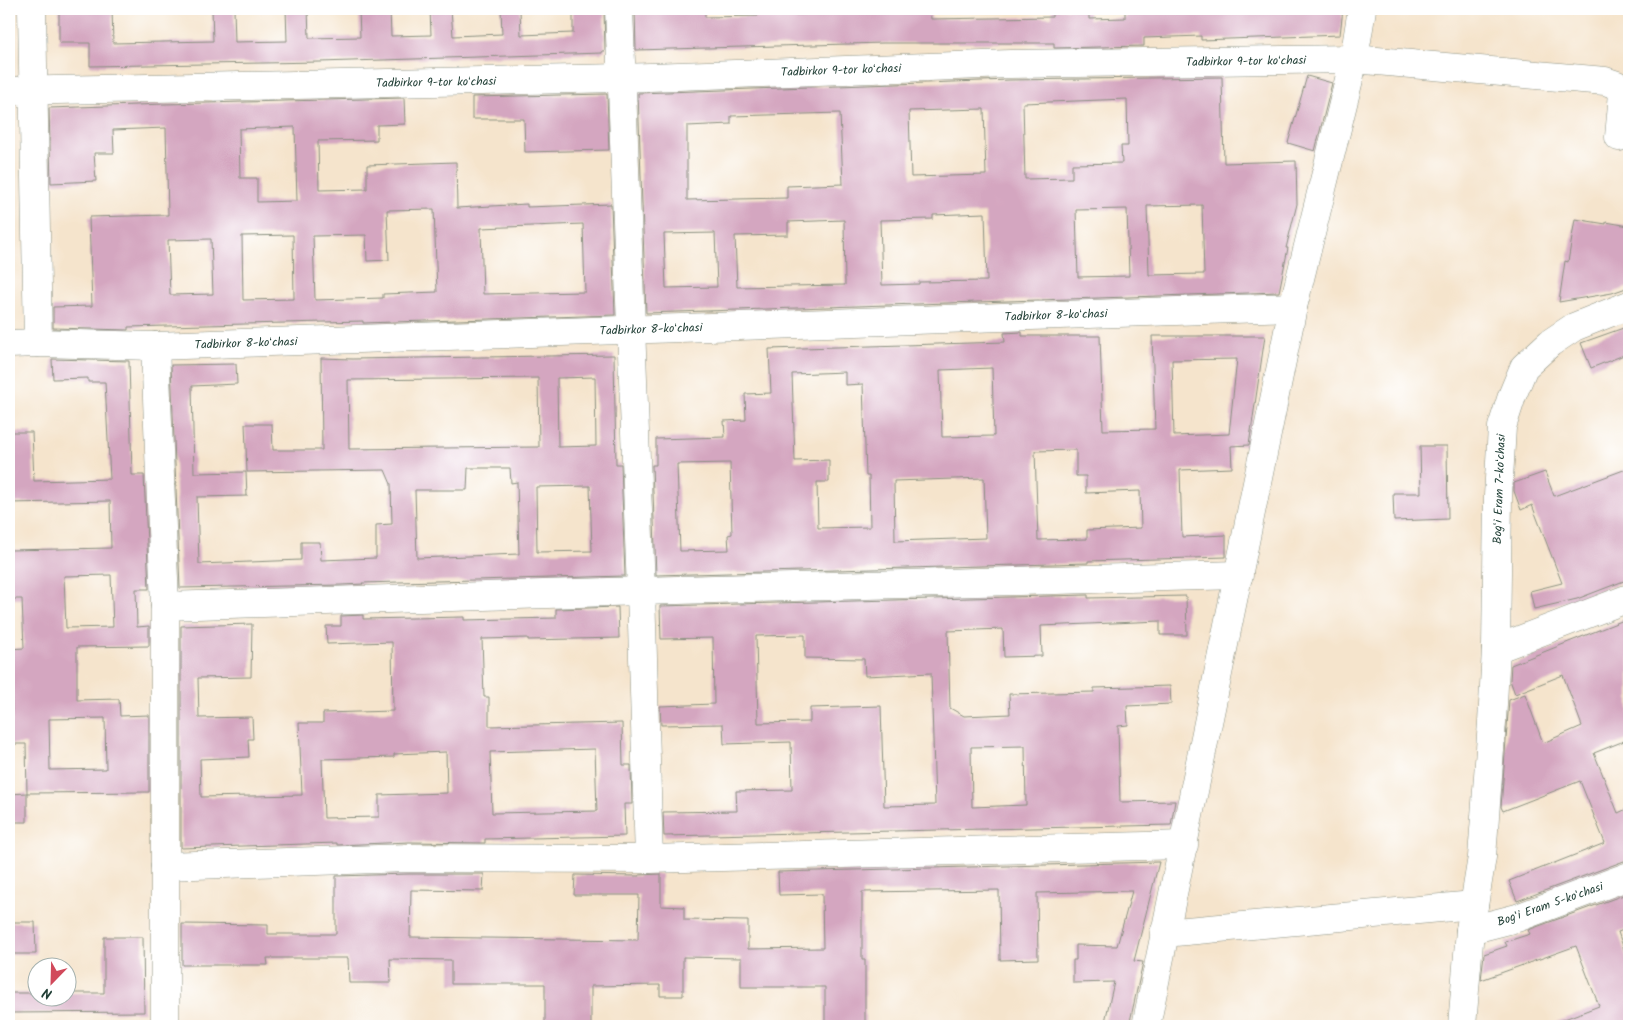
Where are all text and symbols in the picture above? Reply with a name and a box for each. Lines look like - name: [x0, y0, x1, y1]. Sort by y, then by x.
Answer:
- street label: Tadbirkor 9-tor koʻchasi: [1186, 51, 1307, 72]
- street label: Tadbirkor 9-tor koʻchasi: [781, 59, 903, 82]
- street label: Tadbirkor 9-tor koʻchasi: [376, 72, 497, 93]
- street label: Tadbirkor 8-koʻchasi: [1004, 304, 1109, 327]
- street label: Tadbirkor 8-koʻchasi: [599, 318, 704, 341]
- street label: Tadbirkor 8-koʻchasi: [194, 332, 299, 355]
- street label: Bogʻi Eram 7-koʻchasi: [1488, 432, 1511, 544]
- street label: Bogʻi Eram 5-koʻchasi: [1495, 877, 1607, 932]
- north arrow: [28, 958, 78, 1008]
- text: N: [39, 981, 56, 1005]

